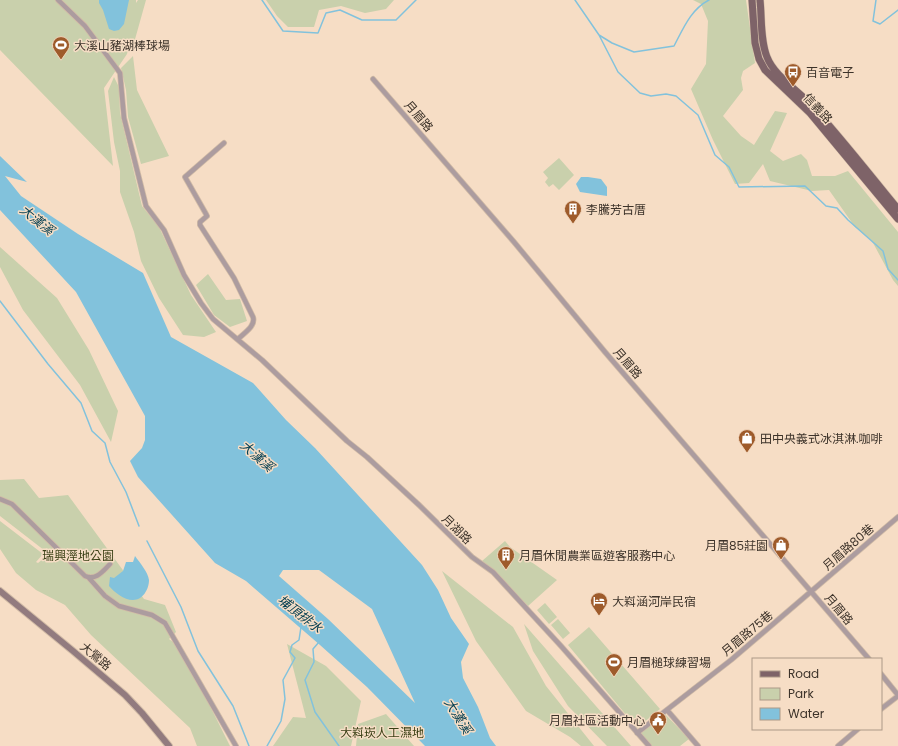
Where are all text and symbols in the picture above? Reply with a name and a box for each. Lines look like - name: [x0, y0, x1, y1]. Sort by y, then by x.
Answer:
- sports icon: 大溪山豬湖棒球場: [51, 35, 71, 60]
- place label: 大溪山豬湖棒球場: [74, 37, 170, 54]
- bus stop icon: 百音電子: [783, 62, 803, 87]
- place label: 百音電子: [806, 64, 854, 81]
- street label: 信義路: [800, 89, 836, 127]
- street label: 月眉路: [401, 97, 437, 135]
- building icon: 李騰芳古厝: [563, 199, 583, 224]
- water label: 大漢溪: [16, 200, 60, 241]
- place label: 李騰芳古厝: [586, 201, 646, 218]
- street label: 月眉路: [610, 344, 646, 382]
- shop icon: 田中央義式冰淇淋.咖啡: [737, 428, 757, 453]
- place label: 田中央義式冰淇淋.咖啡: [760, 430, 883, 447]
- water label: 大漢溪: [236, 436, 279, 477]
- street label: 月湖路: [438, 510, 476, 548]
- street label: 月眉路80巷: [819, 520, 877, 574]
- shop icon: 月眉85莊園: [771, 535, 791, 560]
- place label: 月眉85莊園: [705, 537, 768, 554]
- building icon: 月眉休閒農業區遊客服務中心: [496, 545, 516, 570]
- park label: 瑞興溼地公園: [42, 547, 114, 564]
- place label: 月眉休閒農業區遊客服務中心: [519, 547, 675, 564]
- street label: 月眉路: [821, 590, 857, 628]
- water label: 埔頂排水: [274, 591, 327, 638]
- hotel icon: 大嵙涵河岸民宿: [589, 591, 609, 616]
- place label: 大嵙涵河岸民宿: [612, 593, 696, 610]
- street label: 月眉路75巷: [718, 607, 776, 659]
- street label: 大鶯路: [77, 638, 115, 674]
- sports icon: 月眉槌球練習場: [604, 652, 624, 677]
- place label: 月眉槌球練習場: [627, 654, 711, 671]
- legend: [752, 658, 882, 730]
- text: Road: [788, 665, 819, 682]
- text: Park: [788, 685, 815, 702]
- water label: 大漢溪: [440, 694, 477, 739]
- text: Water: [788, 705, 825, 722]
- public building icon: 月眉社區活動中心: [648, 710, 668, 735]
- place label: 月眉社區活動中心: [549, 712, 645, 729]
- park label: 大嵙崁人工濕地: [340, 724, 424, 741]

